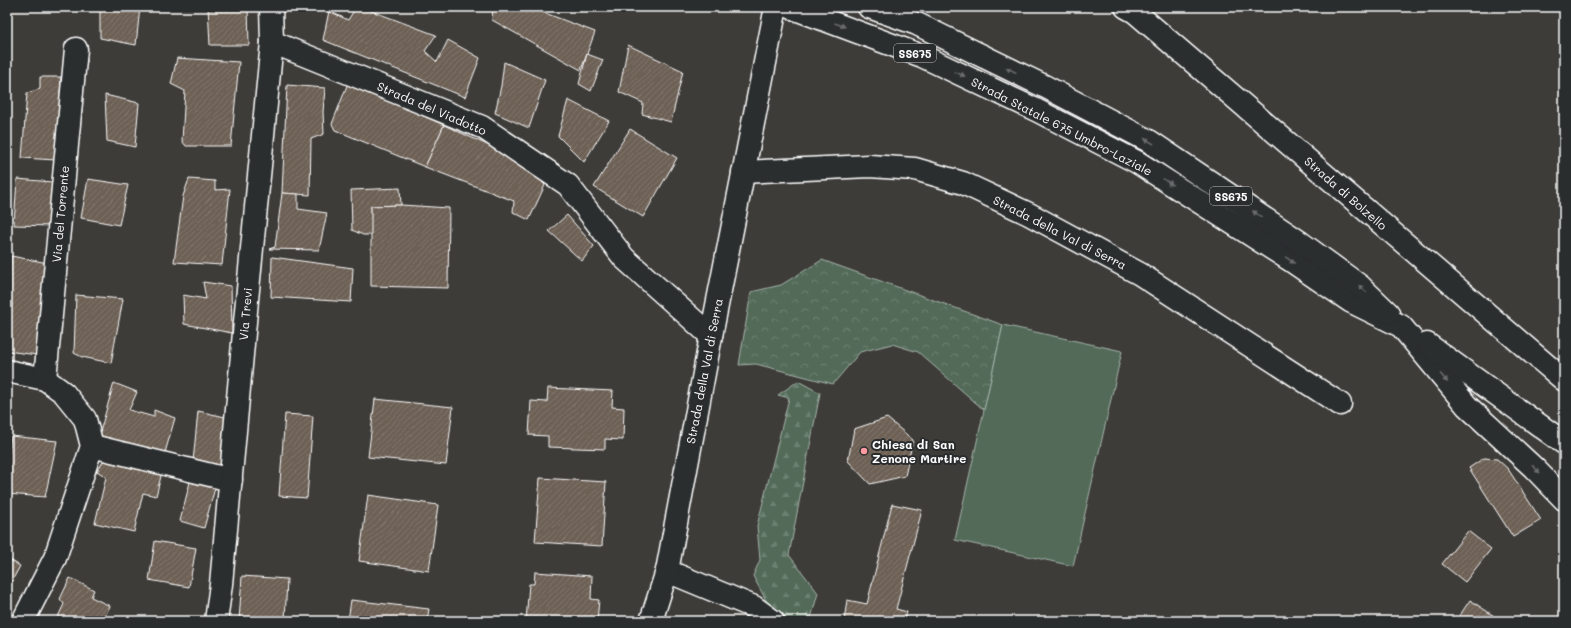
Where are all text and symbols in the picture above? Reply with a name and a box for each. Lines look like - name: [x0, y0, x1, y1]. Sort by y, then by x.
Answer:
- one-way arrow: [834, 23, 846, 29]
- road number: SS675: [894, 44, 936, 62]
- one-way arrow: [1005, 67, 1016, 73]
- one-way arrow: [954, 71, 966, 77]
- street label: Strada Statale 675 Umbro-Laziale: [969, 73, 1155, 179]
- street label: Strada del Viadotto: [375, 78, 489, 138]
- one-way arrow: [1143, 138, 1155, 145]
- street label: Strada di Bolzello: [1301, 153, 1391, 233]
- street label: Via del Torrente: [48, 165, 72, 263]
- one-way arrow: [1163, 178, 1174, 186]
- road number: SS675: [1210, 187, 1252, 205]
- street label: Strada della Val di Serra: [991, 191, 1129, 273]
- one-way arrow: [1252, 210, 1263, 217]
- one-way arrow: [1284, 256, 1295, 264]
- one-way arrow: [1358, 284, 1368, 294]
- street label: Via Trevi: [235, 287, 255, 341]
- street label: Strada della Val di Serra: [682, 297, 726, 445]
- one-way arrow: [1439, 372, 1448, 383]
- place label: Chiesa di San Zenone Martire: [872, 436, 966, 466]
- marker: Chiesa di San Zenone Martire: [859, 446, 869, 456]
- one-way arrow: [1531, 464, 1541, 474]

